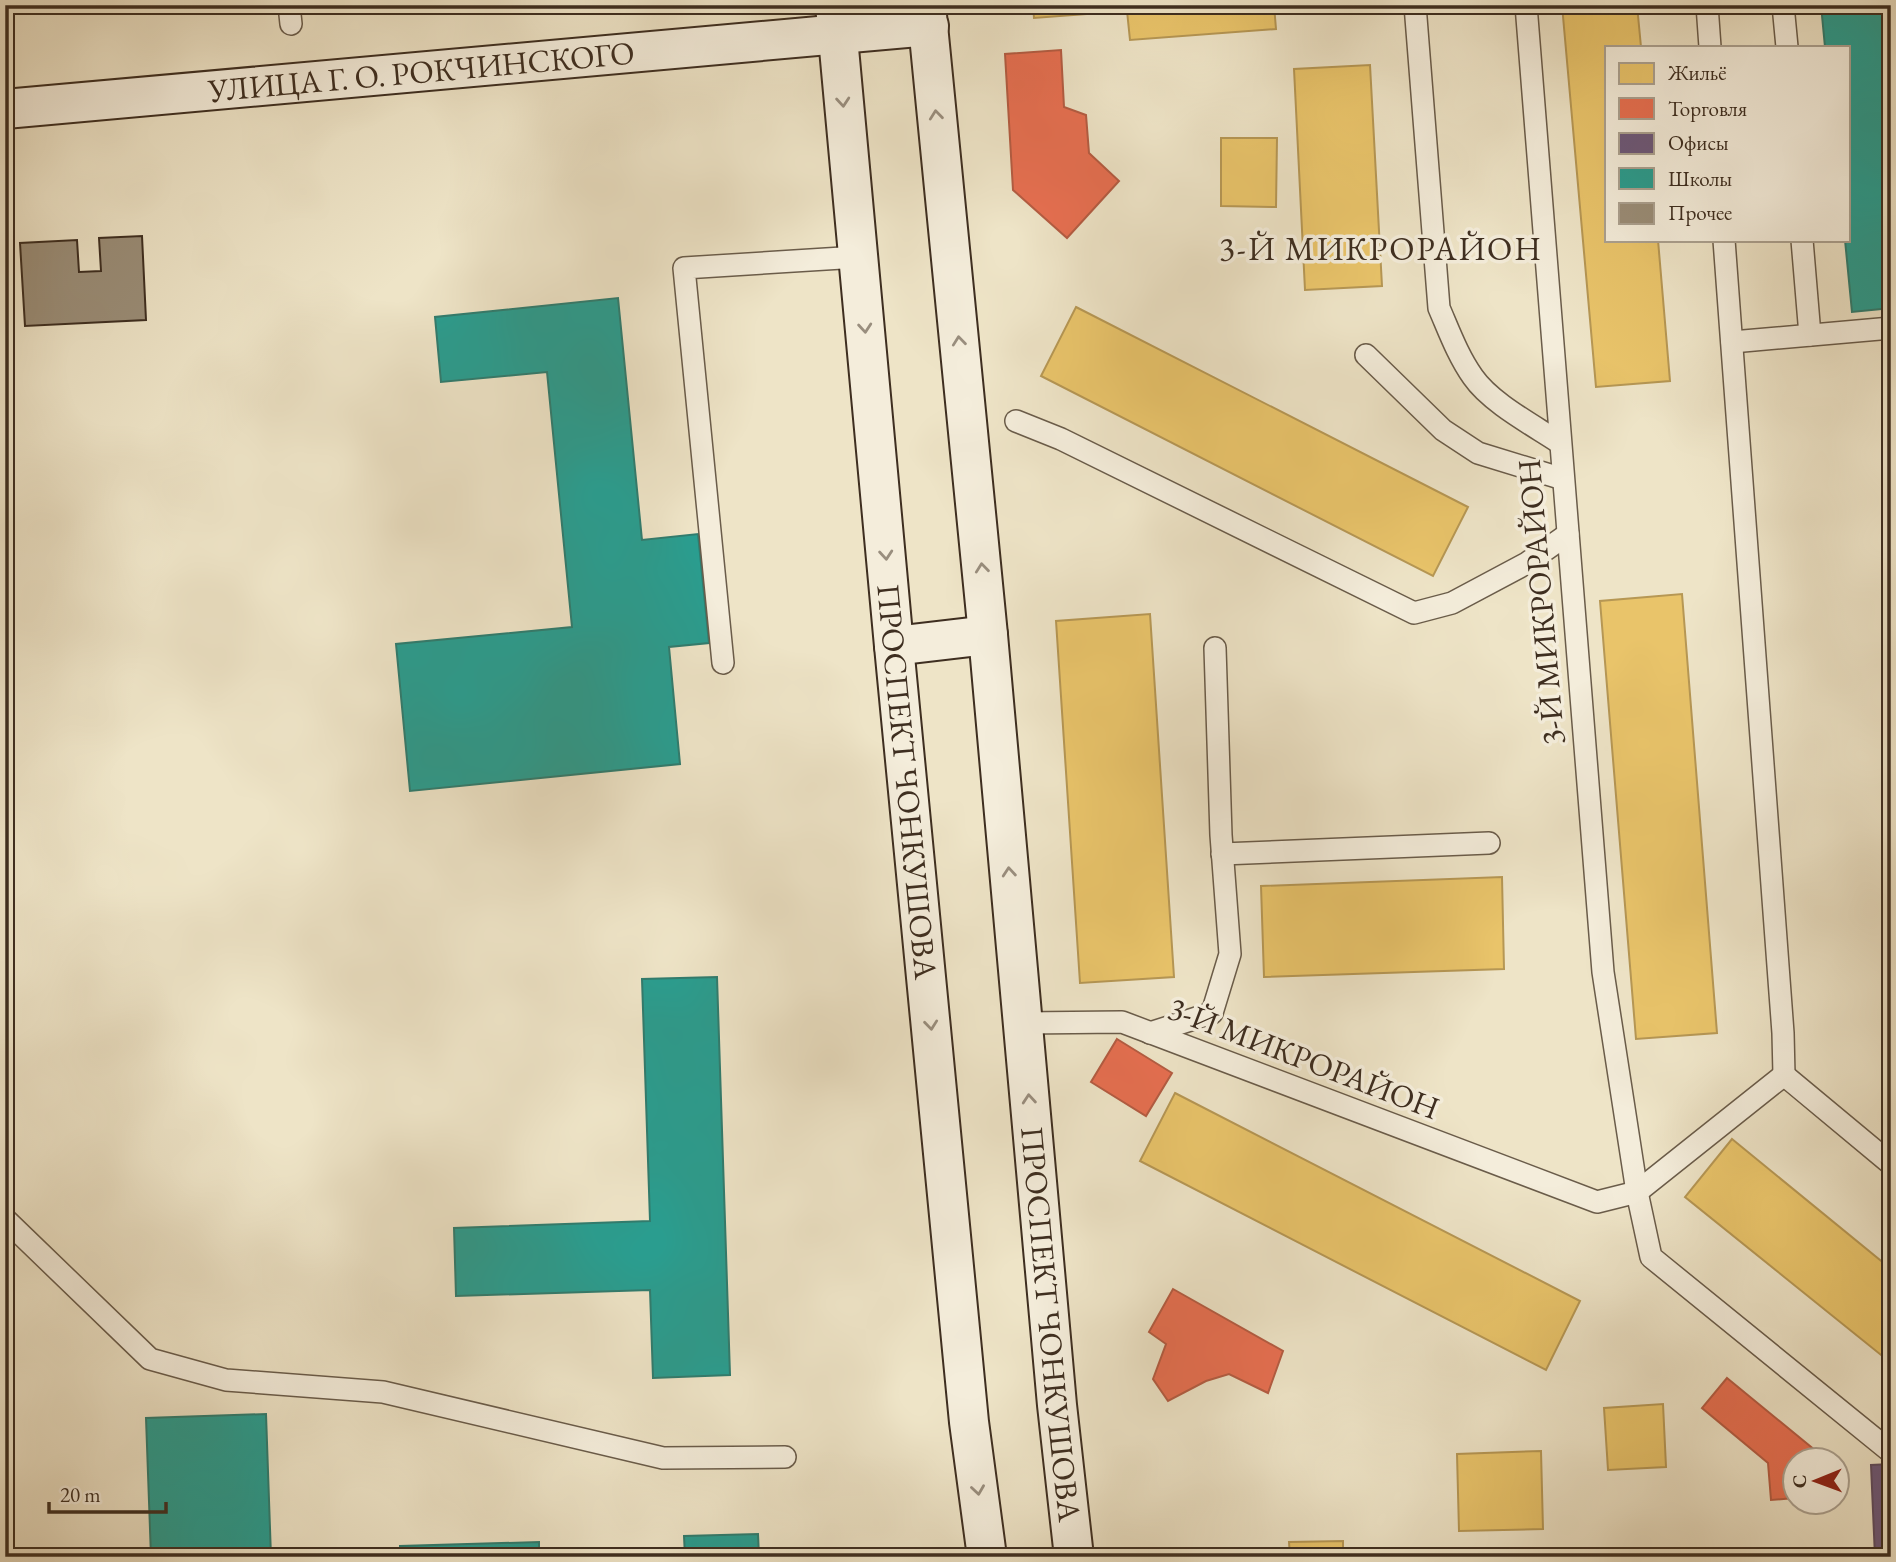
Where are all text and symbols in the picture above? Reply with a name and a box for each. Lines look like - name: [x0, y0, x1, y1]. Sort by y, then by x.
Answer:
- street label: УЛИЦА Г. О. РОКЧИНСКОГО: [205, 32, 636, 112]
- legend: [1605, 46, 1850, 242]
- text: Жильё: [1667, 59, 1727, 86]
- text: Торговля: [1668, 95, 1747, 122]
- one-way arrow: [835, 97, 850, 108]
- one-way arrow: [929, 109, 944, 120]
- text: Офисы: [1668, 129, 1729, 156]
- text: Школы: [1668, 165, 1732, 192]
- text: Прочее: [1668, 199, 1732, 226]
- district label: 3-Й МИКРОРАЙОН: [1219, 227, 1543, 270]
- one-way arrow: [857, 323, 872, 334]
- one-way arrow: [952, 335, 967, 346]
- street label: 3-Й МИКРОРАЙОН: [1508, 457, 1574, 747]
- one-way arrow: [878, 549, 893, 561]
- one-way arrow: [974, 562, 989, 573]
- street label: ПРОСПЕКТ ЧОНКУШОВА: [867, 582, 947, 982]
- one-way arrow: [1002, 866, 1017, 877]
- street label: 3-Й МИКРОРАЙОН: [1163, 987, 1445, 1129]
- one-way arrow: [923, 1020, 938, 1031]
- one-way arrow: [1022, 1093, 1037, 1104]
- street label: ПРОСПЕКТ ЧОНКУШОВА: [1011, 1125, 1091, 1525]
- north arrow: [1780, 1446, 1850, 1516]
- scale bar: [49, 1471, 166, 1515]
- text: С: [1787, 1474, 1812, 1488]
- text: 20 m: [60, 1481, 101, 1508]
- one-way arrow: [971, 1484, 986, 1495]

